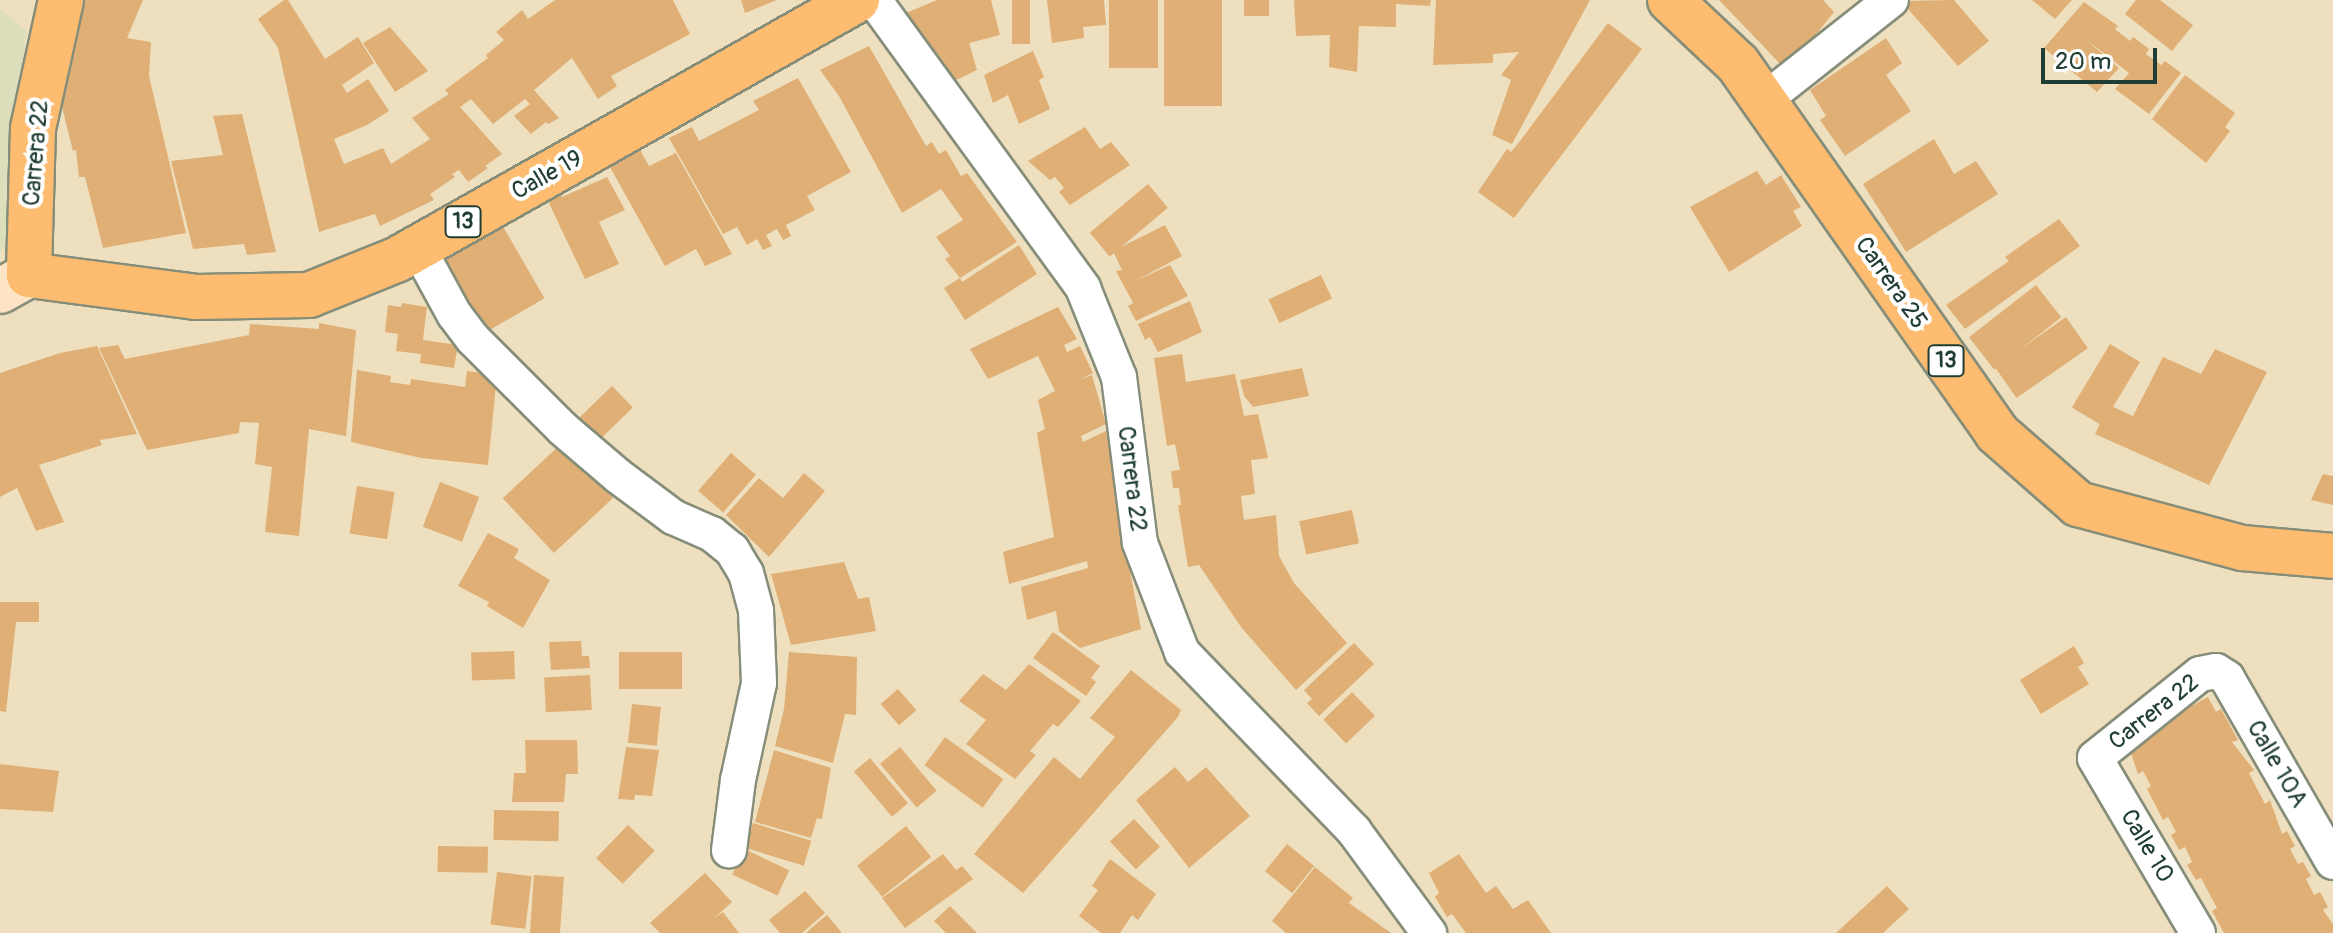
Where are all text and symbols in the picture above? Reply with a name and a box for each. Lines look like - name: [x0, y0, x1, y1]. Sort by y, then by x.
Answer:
- scale bar: [2045, 32, 2161, 82]
- text: 20 m: [2055, 47, 2111, 76]
- street label: Carrera 22: [17, 99, 55, 207]
- street label: Calle 19: [507, 144, 587, 206]
- road number: 13: [443, 204, 483, 240]
- street label: Carrera 25: [1849, 231, 1933, 335]
- road number: 13: [1926, 343, 1966, 379]
- street label: Carrera 22: [1111, 425, 1153, 533]
- street label: Carrera 22: [2103, 668, 2205, 756]
- street label: Calle 10A: [2241, 715, 2313, 813]
- street label: Calle 10: [2114, 804, 2180, 888]

